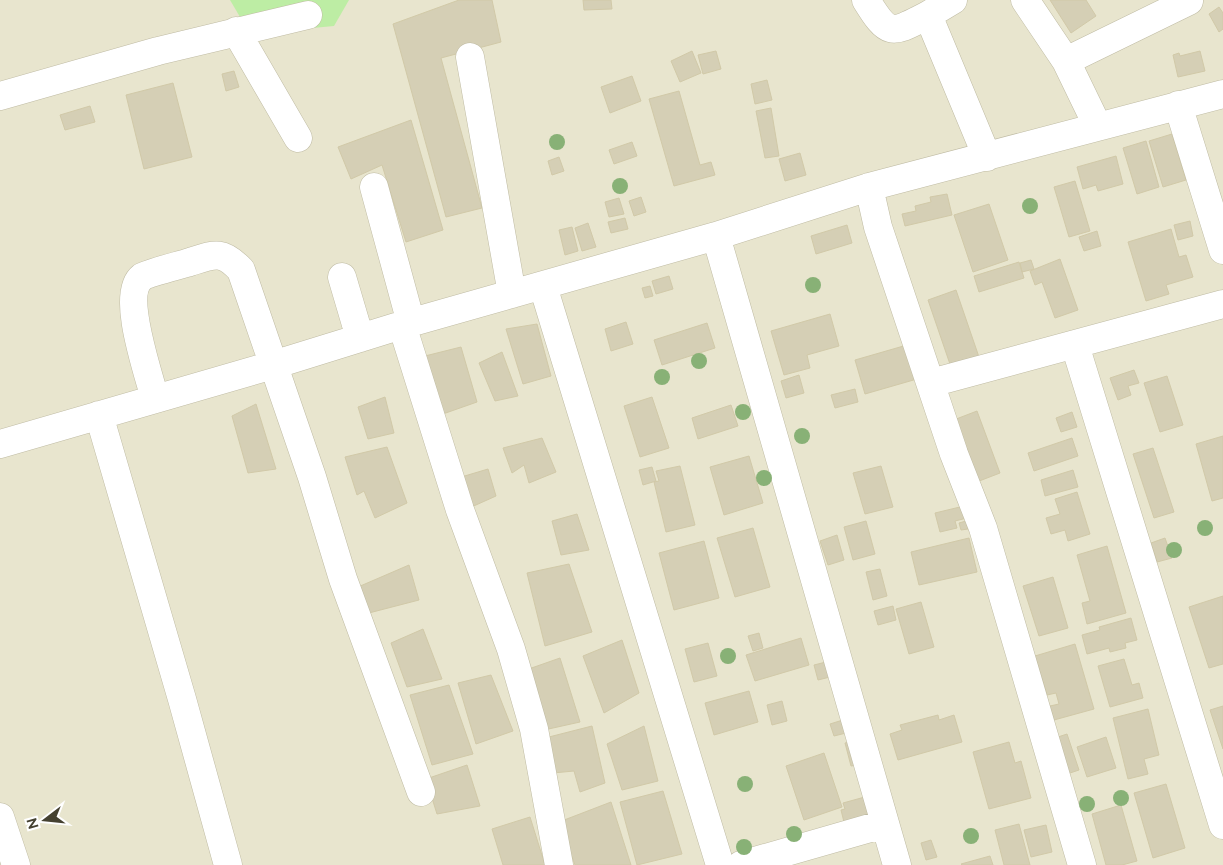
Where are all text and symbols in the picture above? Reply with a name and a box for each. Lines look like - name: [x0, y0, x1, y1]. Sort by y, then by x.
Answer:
- north arrow: [20, 795, 70, 845]
- text: N: [23, 816, 42, 831]

